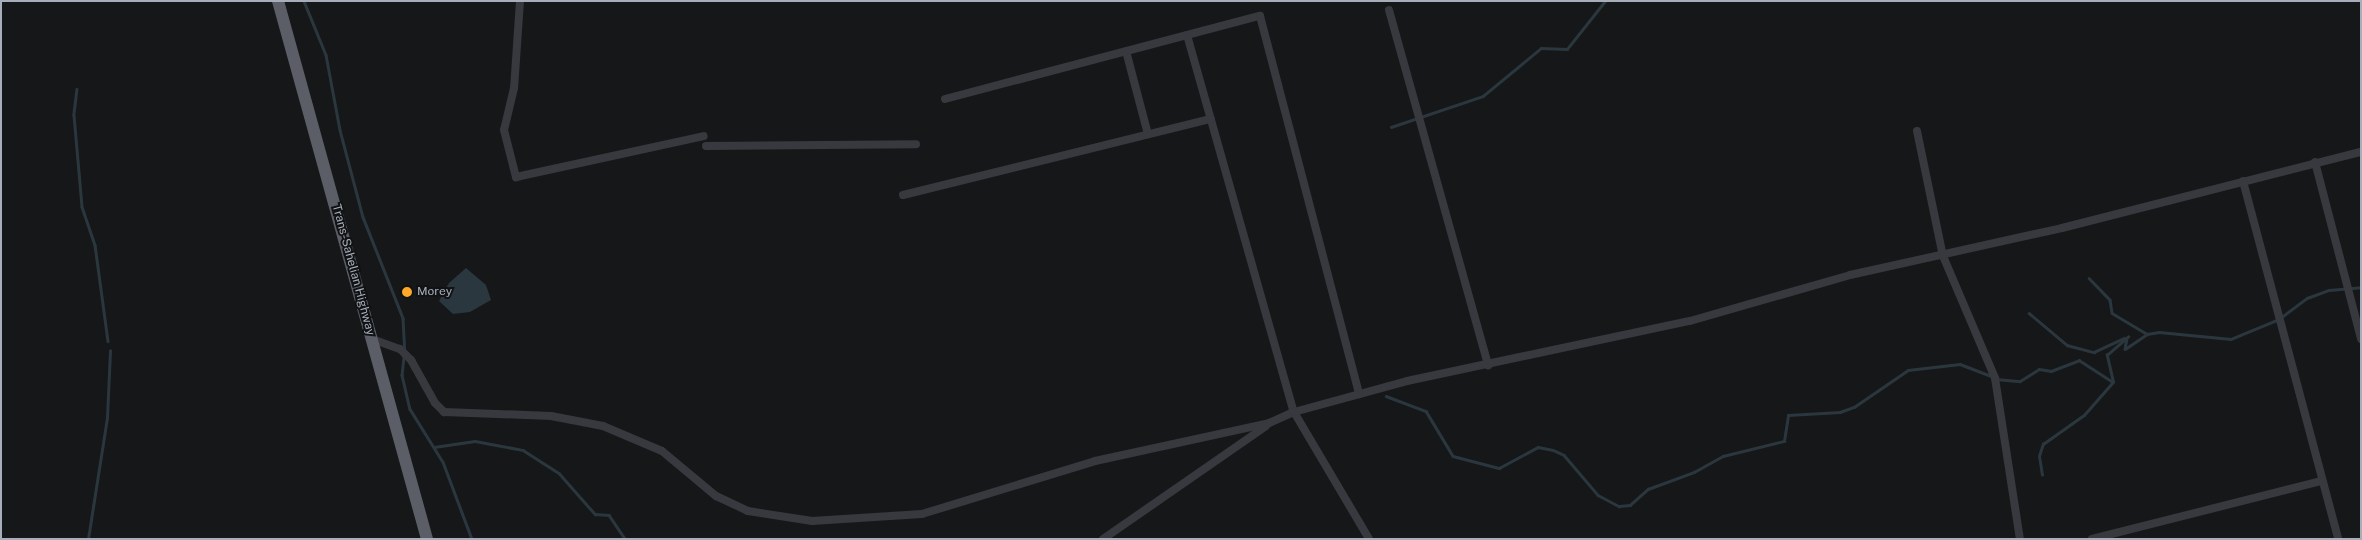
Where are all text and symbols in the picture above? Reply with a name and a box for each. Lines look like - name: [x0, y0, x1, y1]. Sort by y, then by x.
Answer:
- street label: Trans-Sahelian Highway: [329, 203, 377, 337]
- place label: Morey: [417, 285, 452, 299]
- marker: Morey: [401, 286, 413, 298]

